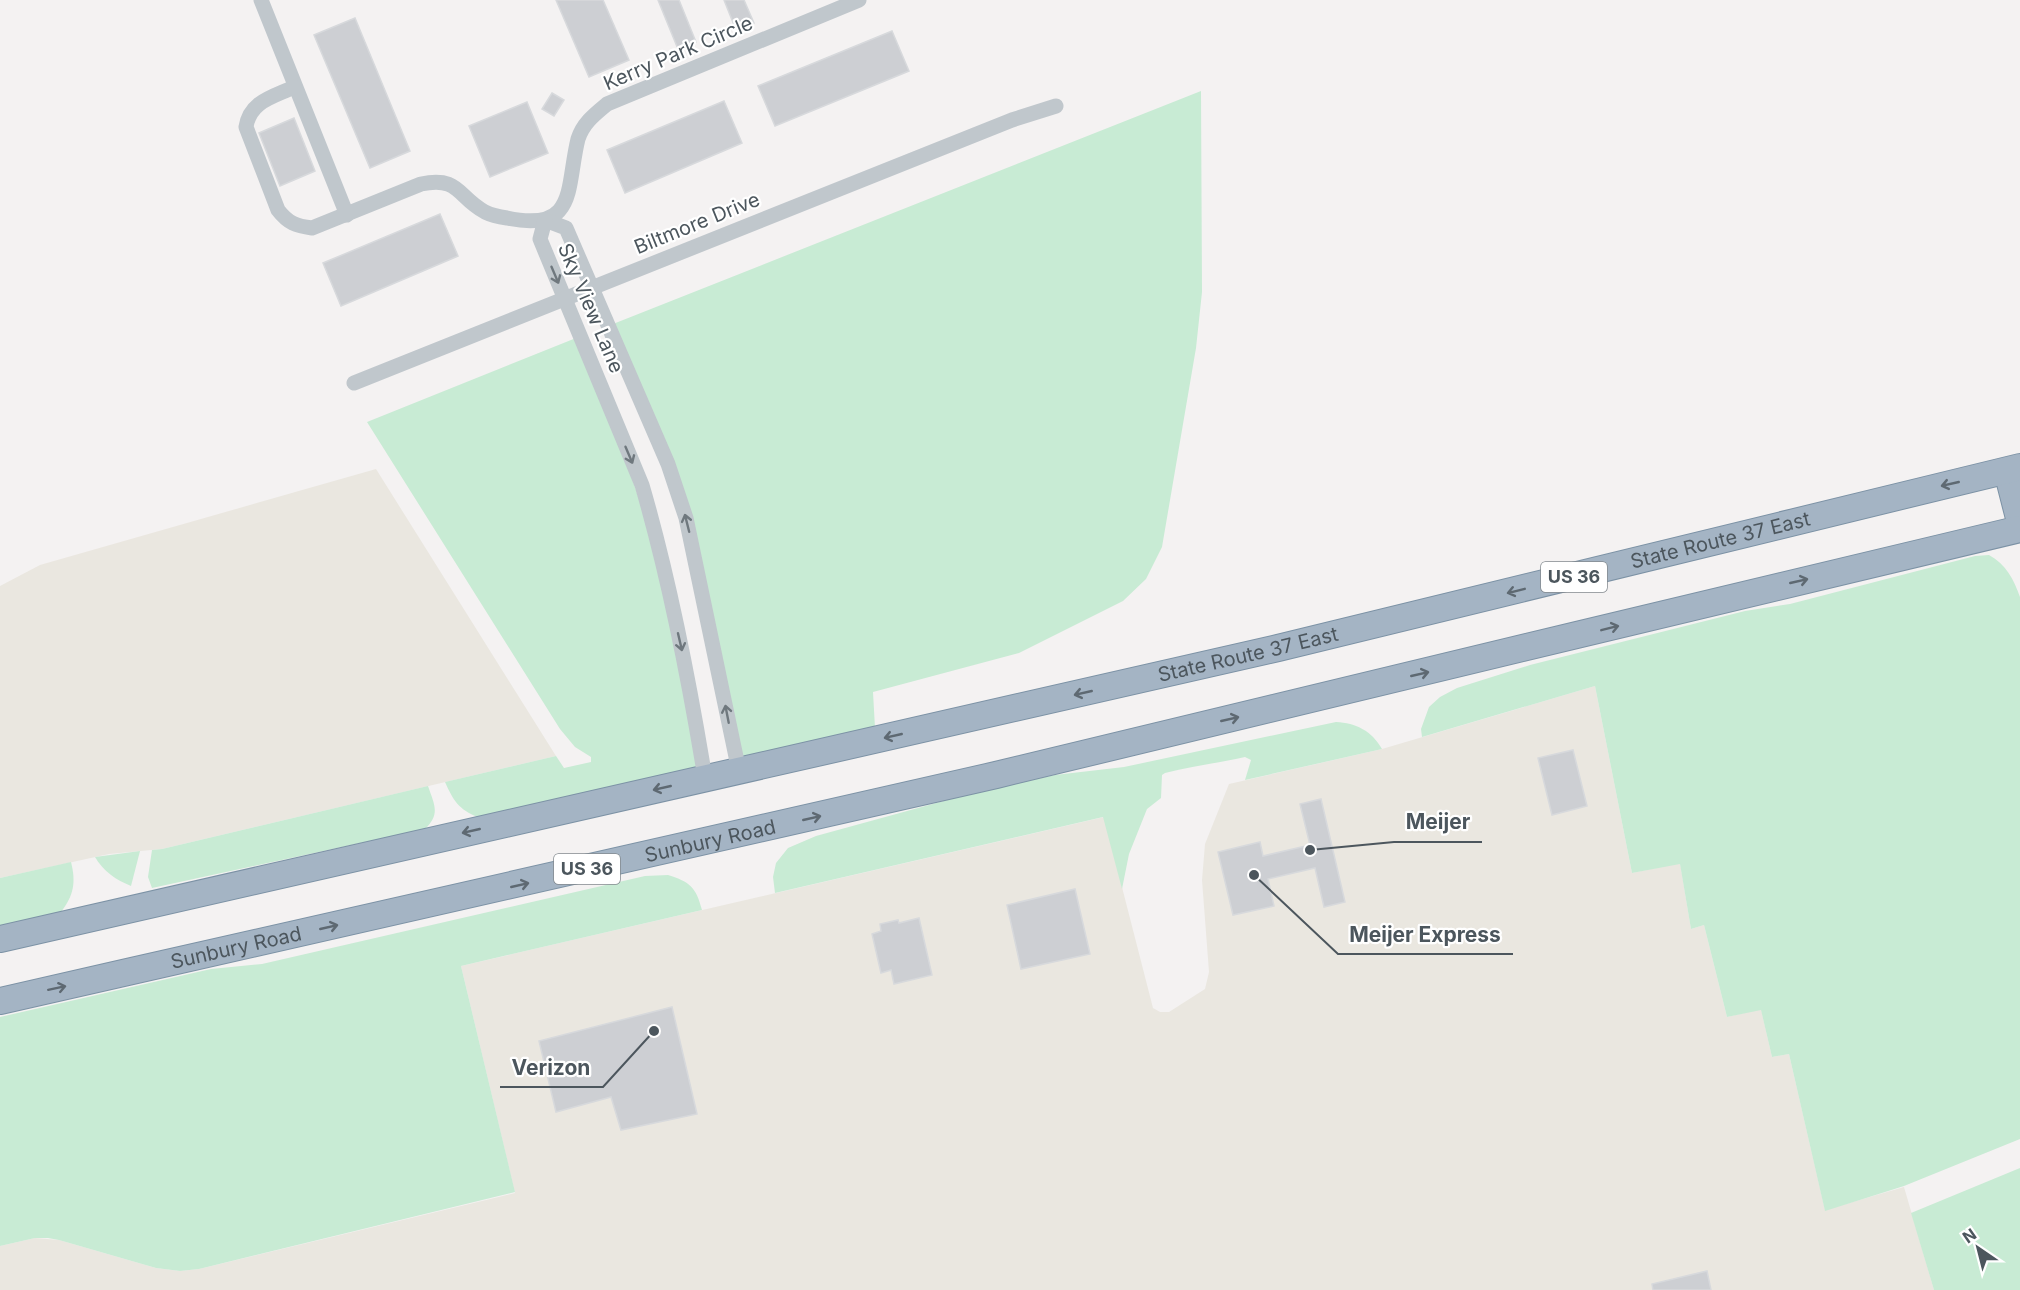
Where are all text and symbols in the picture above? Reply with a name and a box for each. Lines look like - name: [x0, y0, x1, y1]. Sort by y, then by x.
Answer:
- street label: Kerry Park Circle: [600, 11, 756, 95]
- street label: Biltmore Drive: [631, 187, 763, 259]
- street label: Sky View Lane: [553, 240, 629, 376]
- one-way arrow: [549, 265, 561, 283]
- one-way arrow: [624, 445, 635, 463]
- one-way arrow: [1941, 479, 1960, 491]
- street label: State Route 37 East: [1628, 507, 1813, 574]
- one-way arrow: [681, 514, 693, 533]
- road number: US 36: [1541, 562, 1607, 592]
- one-way arrow: [1789, 575, 1808, 586]
- one-way arrow: [1507, 586, 1526, 598]
- one-way arrow: [1600, 621, 1619, 633]
- street label: State Route 37 East: [1156, 622, 1341, 687]
- one-way arrow: [675, 633, 687, 652]
- one-way arrow: [1410, 668, 1429, 680]
- one-way arrow: [1074, 687, 1093, 699]
- one-way arrow: [721, 704, 732, 724]
- one-way arrow: [1221, 713, 1240, 725]
- one-way arrow: [883, 731, 903, 742]
- one-way arrow: [652, 783, 671, 795]
- callout: Meijer: [1394, 803, 1482, 842]
- text: Meijer: [1406, 809, 1471, 834]
- one-way arrow: [802, 811, 821, 823]
- street label: Sunbury Road: [642, 814, 778, 867]
- one-way arrow: [462, 825, 481, 837]
- road number: US 36: [554, 854, 620, 884]
- one-way arrow: [510, 878, 529, 890]
- callout: Meijer Express: [1338, 915, 1513, 954]
- street label: Sunbury Road: [168, 921, 304, 974]
- one-way arrow: [320, 921, 339, 933]
- text: Meijer Express: [1349, 922, 1501, 947]
- one-way arrow: [47, 982, 66, 993]
- callout: Verizon: [500, 1048, 603, 1087]
- text: Verizon: [512, 1055, 590, 1080]
- north arrow: [1948, 1218, 2008, 1278]
- text: N: [1959, 1224, 1980, 1247]

